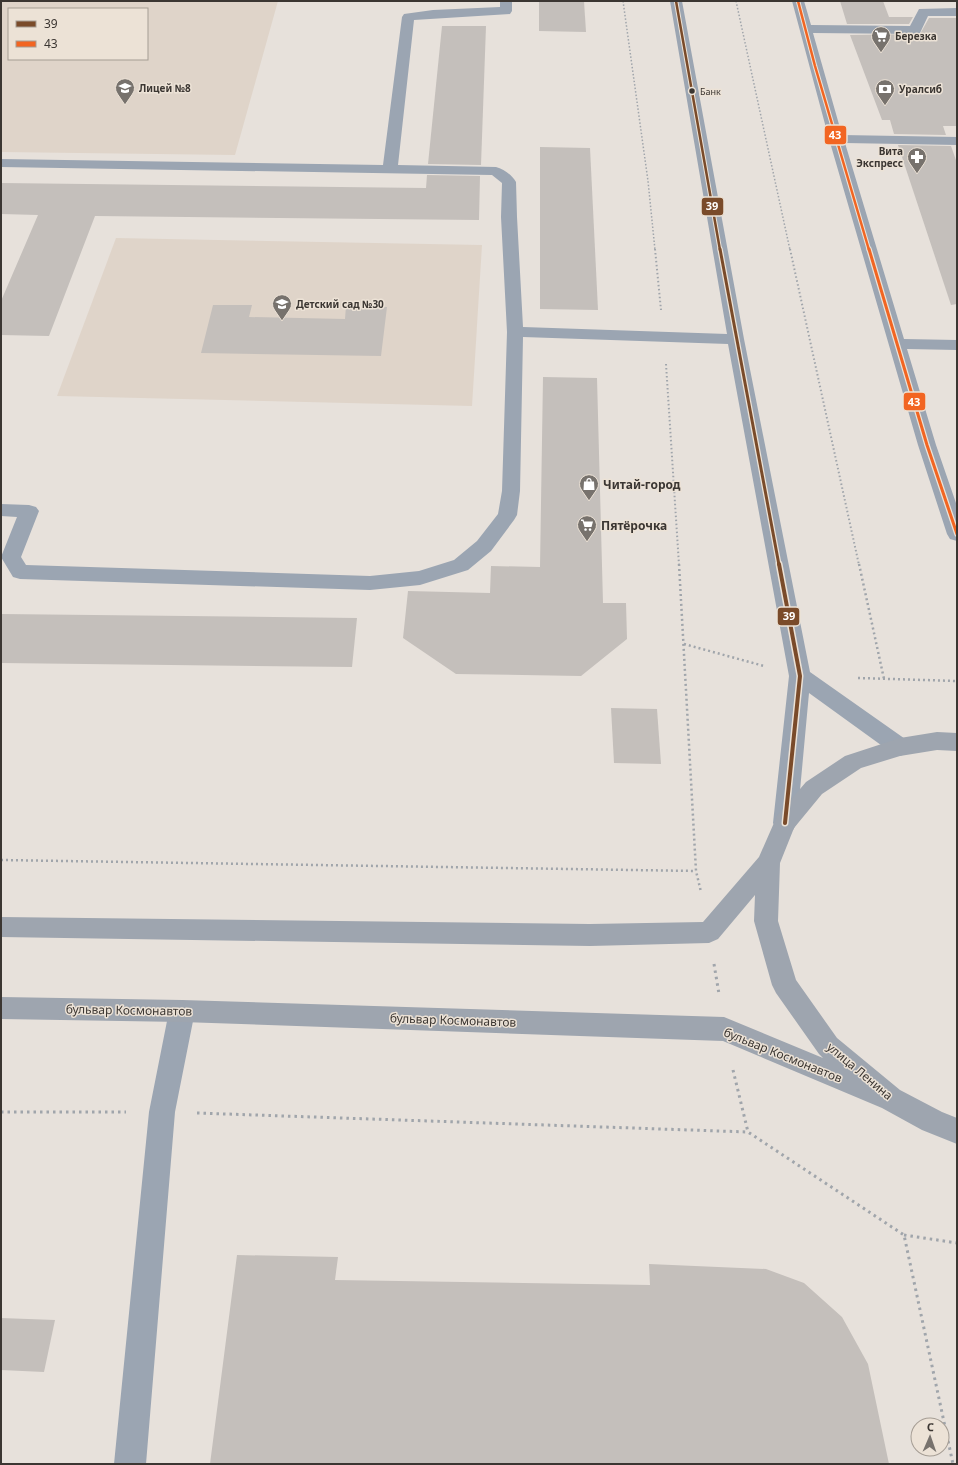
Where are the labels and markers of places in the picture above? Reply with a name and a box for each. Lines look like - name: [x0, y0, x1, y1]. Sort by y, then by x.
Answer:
- supermarket icon: Березка: [870, 25, 892, 53]
- place label: Березка: [895, 29, 937, 43]
- school or university icon: Лицей №8: [114, 77, 136, 105]
- bank icon: Уралсиб: [874, 78, 896, 106]
- place label: Лицей №8: [139, 81, 191, 95]
- place label: Уралсиб: [899, 82, 942, 96]
- place label: Банк: [700, 85, 721, 98]
- marker: Банк: [687, 86, 697, 96]
- place label: Вита Экспресс: [856, 144, 903, 170]
- pharmacy icon: Вита Экспресс: [906, 146, 928, 174]
- school or university icon: Детский сад №30: [271, 293, 293, 321]
- place label: Детский сад №30: [296, 297, 384, 311]
- shop icon: Читай-город: [578, 473, 600, 501]
- place label: Читай-город: [603, 476, 681, 493]
- supermarket icon: Пятёрочка: [576, 514, 598, 542]
- place label: Пятёрочка: [601, 517, 667, 534]

